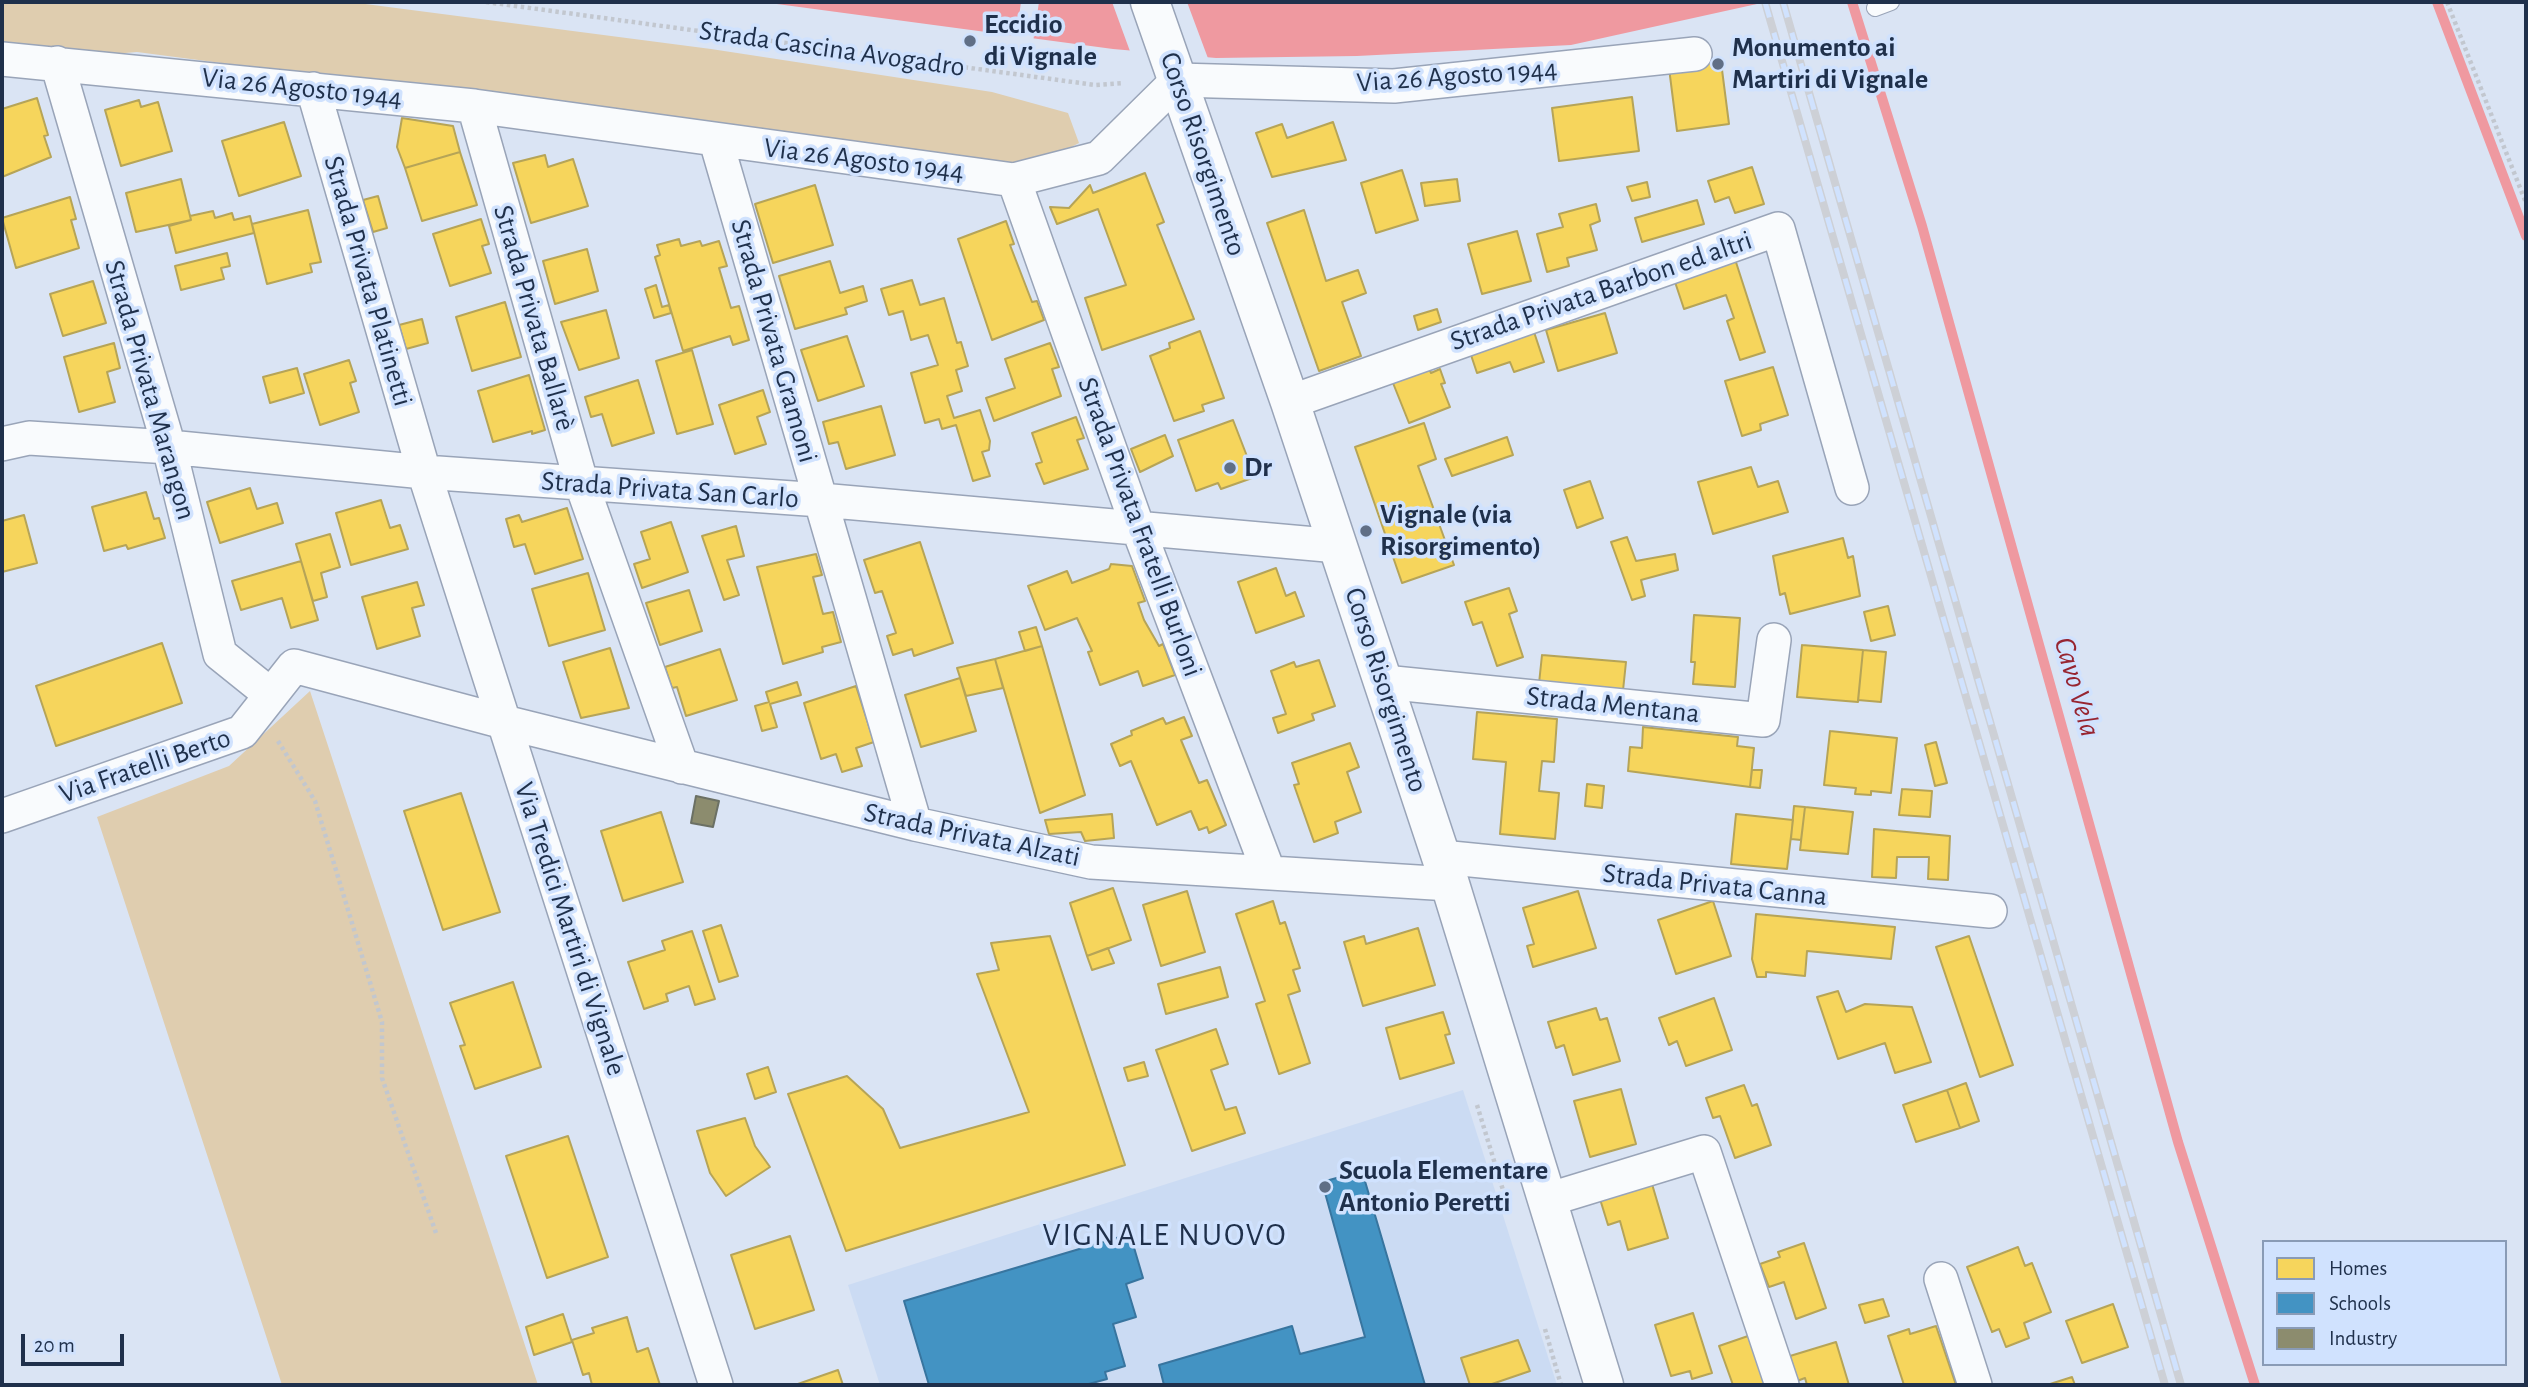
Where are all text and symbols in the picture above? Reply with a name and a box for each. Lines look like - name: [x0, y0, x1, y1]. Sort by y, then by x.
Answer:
- place label: Eccidio di Vignale: [984, 8, 1097, 74]
- street label: Strada Cascina Avogadro: [697, 14, 967, 84]
- place label: Monumento ai Martiri di Vignale: [1732, 31, 1928, 97]
- marker: Eccidio di Vignale: [962, 33, 978, 49]
- street label: Corso Risorgimento: [1152, 48, 1254, 260]
- street label: Via 26 Agosto 1944: [1355, 52, 1559, 100]
- marker: Monumento ai Martiri di Vignale: [1710, 56, 1726, 72]
- street label: Via 26 Agosto 1944: [200, 61, 404, 115]
- street label: Via 26 Agosto 1944: [762, 131, 966, 189]
- street label: Strada Privata Platinetti: [316, 152, 420, 410]
- street label: Strada Privata Ballarè: [486, 201, 582, 435]
- street label: Strada Privata Gramoni: [723, 216, 825, 466]
- street label: Strada Privata Barbon ed altri: [1446, 224, 1756, 358]
- street label: Strada Privata Marangon: [97, 256, 203, 524]
- street label: Strada Privata Fratelli Burloni: [1070, 373, 1210, 681]
- place label: Dr: [1244, 451, 1272, 485]
- marker: Dr: [1222, 460, 1238, 476]
- street label: Strada Privata San Carlo: [540, 464, 800, 516]
- place label: Vignale (via Risorgimento): [1380, 498, 1541, 564]
- marker: Vignale (via Risorgimento): [1358, 523, 1374, 539]
- street label: Corso Risorgimento: [1337, 584, 1435, 796]
- water label: Cavo Vela: [2046, 633, 2108, 741]
- street label: Strada Mentana: [1525, 679, 1701, 731]
- street label: Via Fratelli Berto: [55, 721, 235, 811]
- street label: Via Tredici Martiri di Vignale: [507, 778, 633, 1080]
- street label: Strada Privata Alzati: [861, 796, 1083, 874]
- street label: Strada Privata Canna: [1601, 857, 1829, 913]
- place label: Scuola Elementare Antonio Peretti: [1339, 1154, 1548, 1220]
- marker: Scuola Elementare Antonio Peretti: [1317, 1179, 1333, 1195]
- district label: VIGNALE NUOVO: [1044, 1216, 1286, 1254]
- legend: [2262, 1240, 2507, 1366]
- text: Homes: [2329, 1258, 2387, 1279]
- text: Schools: [2329, 1293, 2391, 1314]
- scale bar: [24, 1320, 128, 1364]
- text: Industry: [2329, 1328, 2397, 1349]
- text: 20 m: [34, 1335, 75, 1356]

